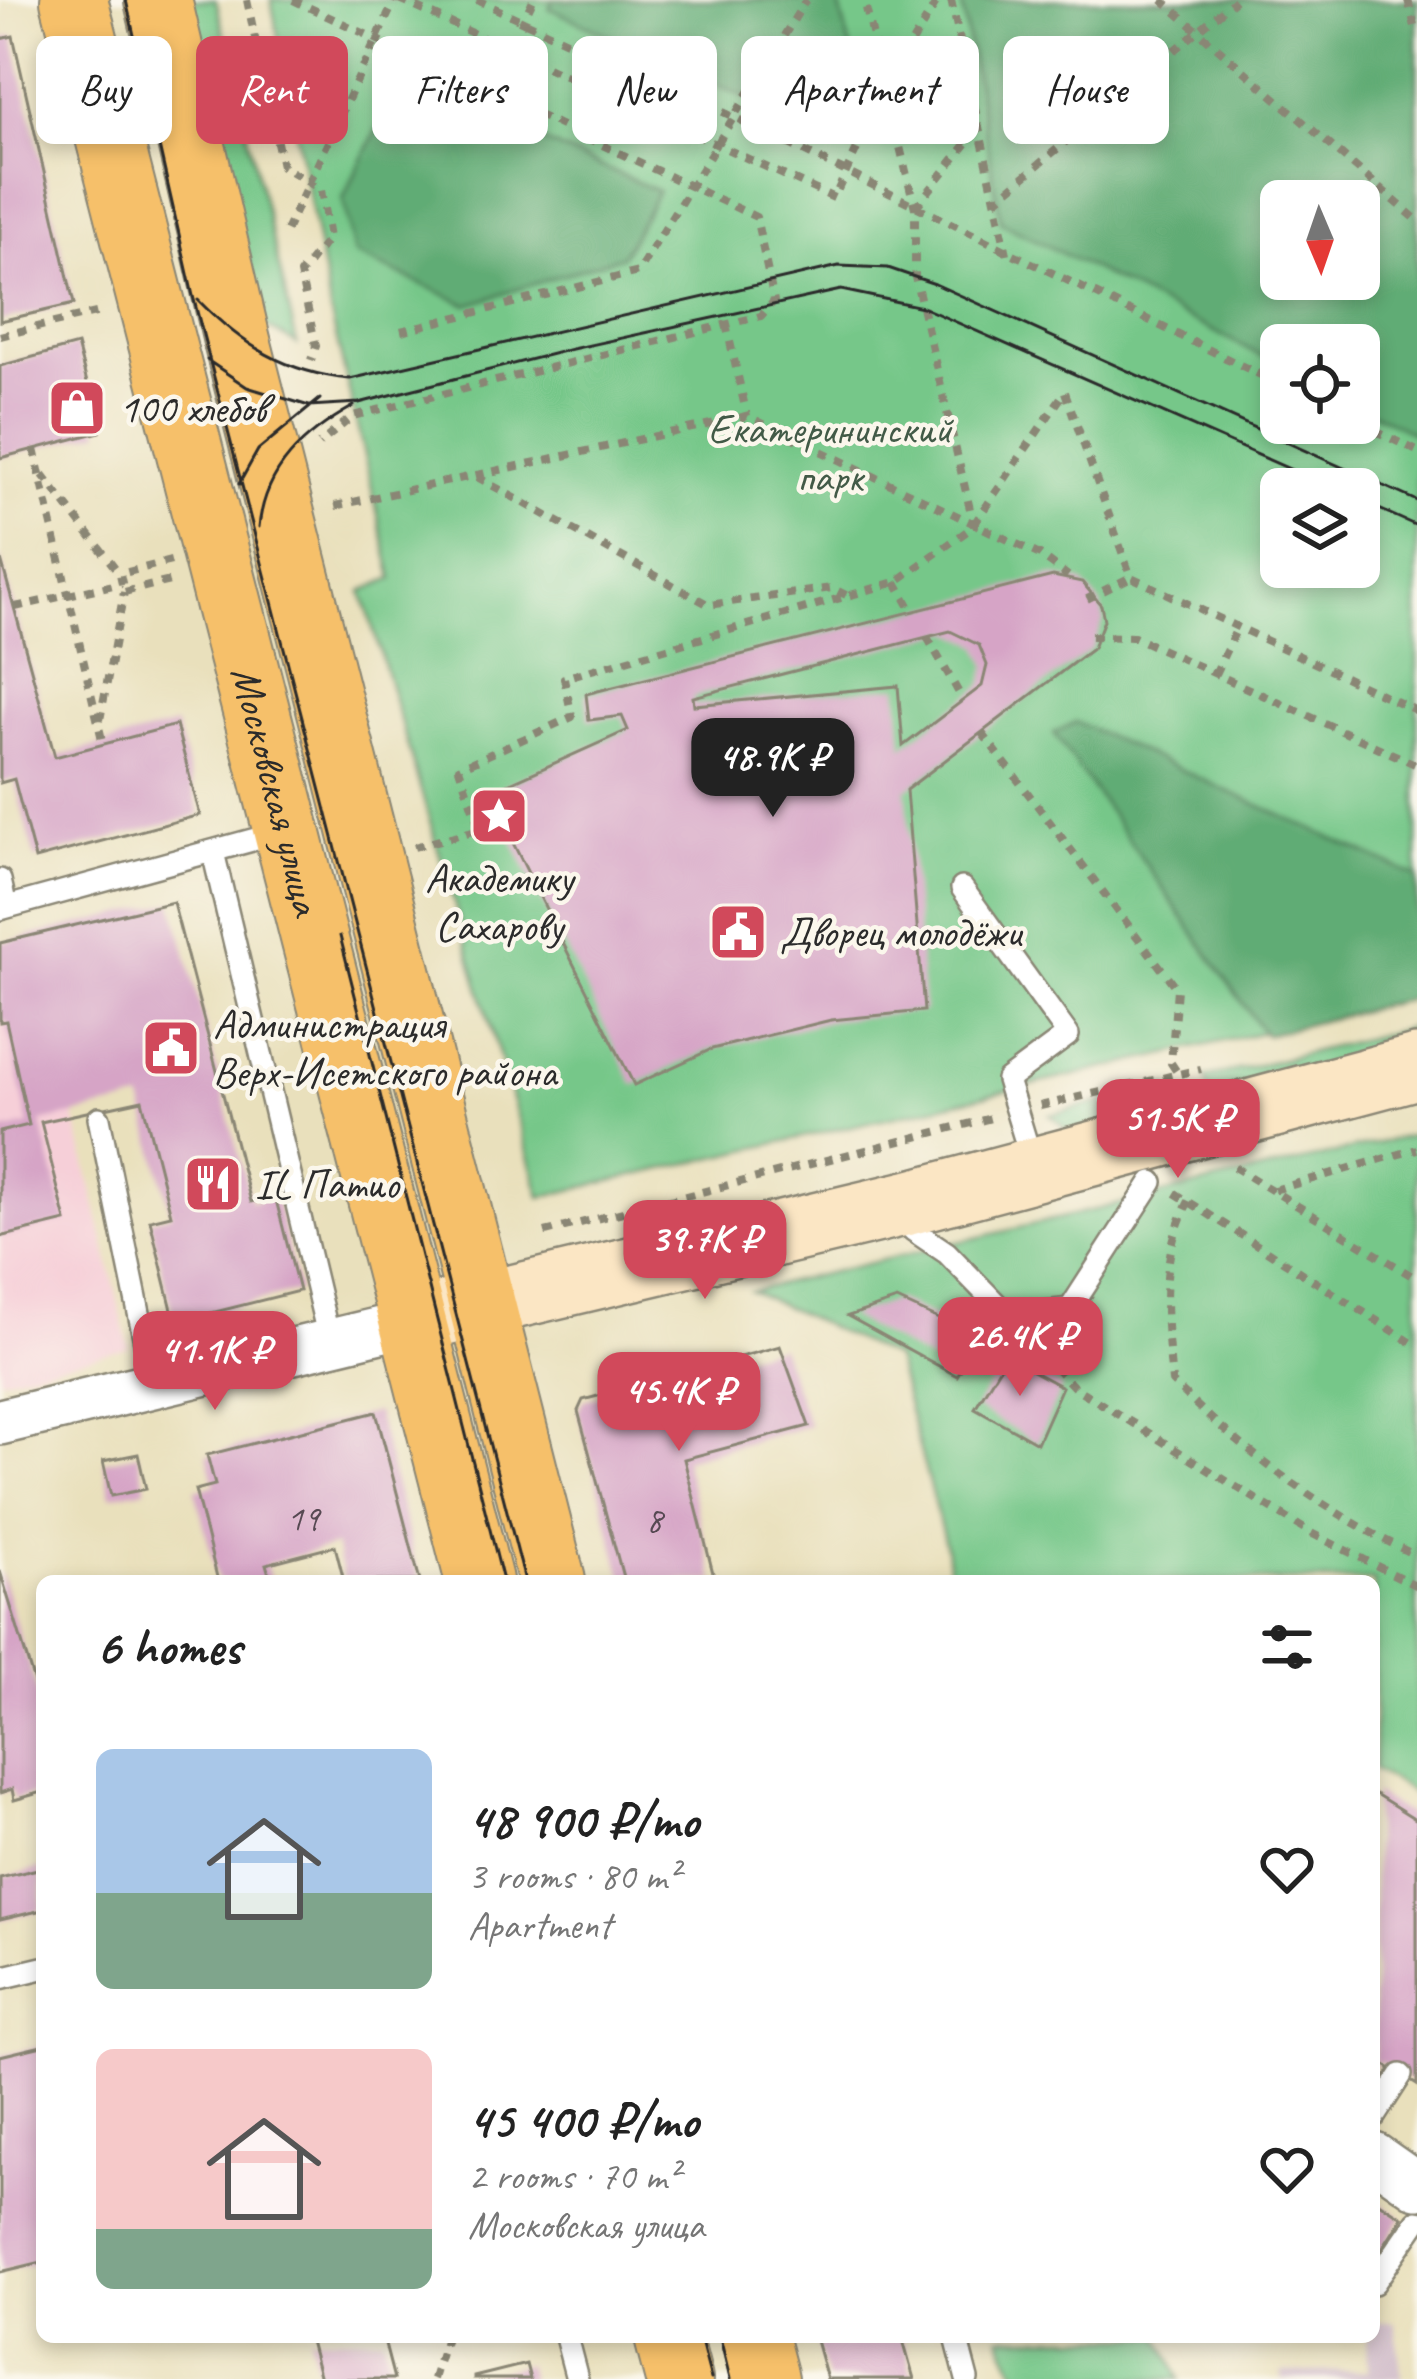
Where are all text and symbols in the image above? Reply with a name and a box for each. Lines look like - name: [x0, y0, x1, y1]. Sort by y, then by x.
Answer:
- chip: Buy: [36, 36, 172, 144]
- chip: Rent: [196, 36, 348, 144]
- chip: Filters: [372, 36, 548, 144]
- chip: New: [572, 36, 717, 144]
- chip: Apartment: [741, 36, 979, 144]
- chip: House: [1003, 36, 1169, 144]
- north arrow: [1260, 180, 1380, 300]
- map controls: [1260, 180, 1380, 588]
- button: locate: [1260, 324, 1380, 444]
- shop icon: 100 хлебов: [46, 377, 108, 439]
- place label: 100 хлебов: [119, 382, 276, 435]
- park label: Екатерининский парк: [708, 403, 954, 504]
- button: layers: [1260, 468, 1380, 588]
- street label: Московская улица: [219, 661, 334, 923]
- pin: 48.9K ₽: [662, 718, 884, 820]
- text: 48.9K ₽: [718, 732, 828, 781]
- place icon: Академику Сахарову: [468, 785, 530, 847]
- place label: Академику Сахарову: [425, 852, 577, 953]
- public building icon: Дворец молодёжи: [707, 901, 769, 963]
- place label: Дворец молодёжи: [780, 906, 1024, 959]
- place label: Администрация Верх-Исетского района: [213, 998, 560, 1099]
- public building icon: Администрация Верх-Исетского района: [140, 1017, 202, 1079]
- pin: 51.5K ₽: [1067, 1079, 1289, 1181]
- text: 51.5K ₽: [1124, 1093, 1232, 1142]
- restaurant icon: IL Патио: [182, 1153, 244, 1215]
- place label: IL Патио: [255, 1158, 401, 1211]
- pin: 39.7K ₽: [594, 1200, 816, 1302]
- text: 39.7K ₽: [650, 1214, 760, 1263]
- pin: 26.4K ₽: [909, 1297, 1131, 1399]
- pin: 41.1K ₽: [104, 1311, 326, 1413]
- text: 26.4K ₽: [965, 1311, 1075, 1360]
- text: 41.1K ₽: [160, 1325, 270, 1374]
- pin: 45.4K ₽: [568, 1352, 790, 1454]
- text: 45.4K ₽: [624, 1366, 734, 1415]
- house number: 19: [287, 1495, 322, 1541]
- house number: 8: [646, 1497, 666, 1543]
- icon: filters: [1254, 1614, 1320, 1680]
- text: 6 homes: [96, 1615, 241, 1679]
- text: 48 900 ₽/mo: [468, 1788, 699, 1852]
- icon: home: [192, 1797, 336, 1941]
- icon: heart: [1254, 1836, 1320, 1902]
- text: 3 rooms · 80 m²: [468, 1852, 679, 1901]
- text: Apartment: [468, 1901, 611, 1950]
- text: 45 400 ₽/mo: [468, 2088, 698, 2152]
- icon: home: [192, 2097, 336, 2241]
- icon: heart: [1254, 2136, 1320, 2202]
- text: 2 rooms · 70 m²: [468, 2152, 679, 2201]
- text: Московская улица: [468, 2201, 704, 2250]

